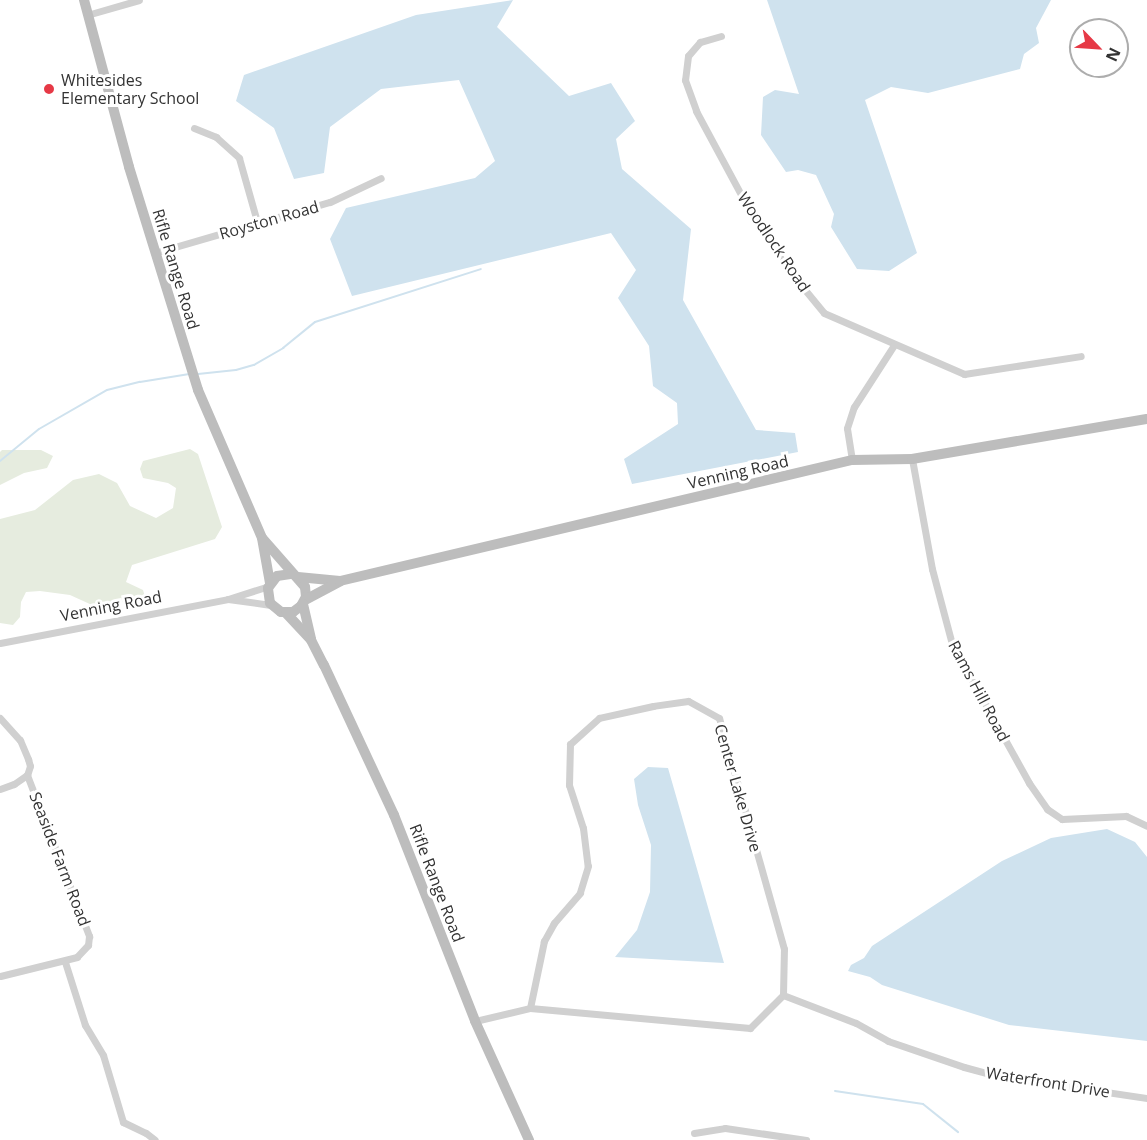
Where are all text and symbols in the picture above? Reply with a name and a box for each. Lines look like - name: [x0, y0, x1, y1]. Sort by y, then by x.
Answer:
- north arrow: [1069, 18, 1129, 78]
- text: N: [1101, 44, 1126, 65]
- place label: Whitesides Elementary School: [61, 70, 199, 108]
- marker: Whitesides Elementary School: [42, 82, 56, 96]
- street label: Woodlock Road: [734, 189, 814, 295]
- street label: Royston Road: [217, 197, 321, 243]
- street label: Rifle Range Road: [149, 206, 203, 332]
- street label: Venning Road: [686, 451, 790, 493]
- street label: Venning Road: [59, 587, 163, 625]
- street label: Rams Hill Road: [944, 637, 1014, 745]
- street label: Center Lake Drive: [711, 722, 765, 854]
- street label: Seaside Farm Road: [26, 789, 94, 929]
- street label: Rifle Range Road: [406, 821, 468, 945]
- street label: Waterfront Drive: [985, 1063, 1111, 1101]

